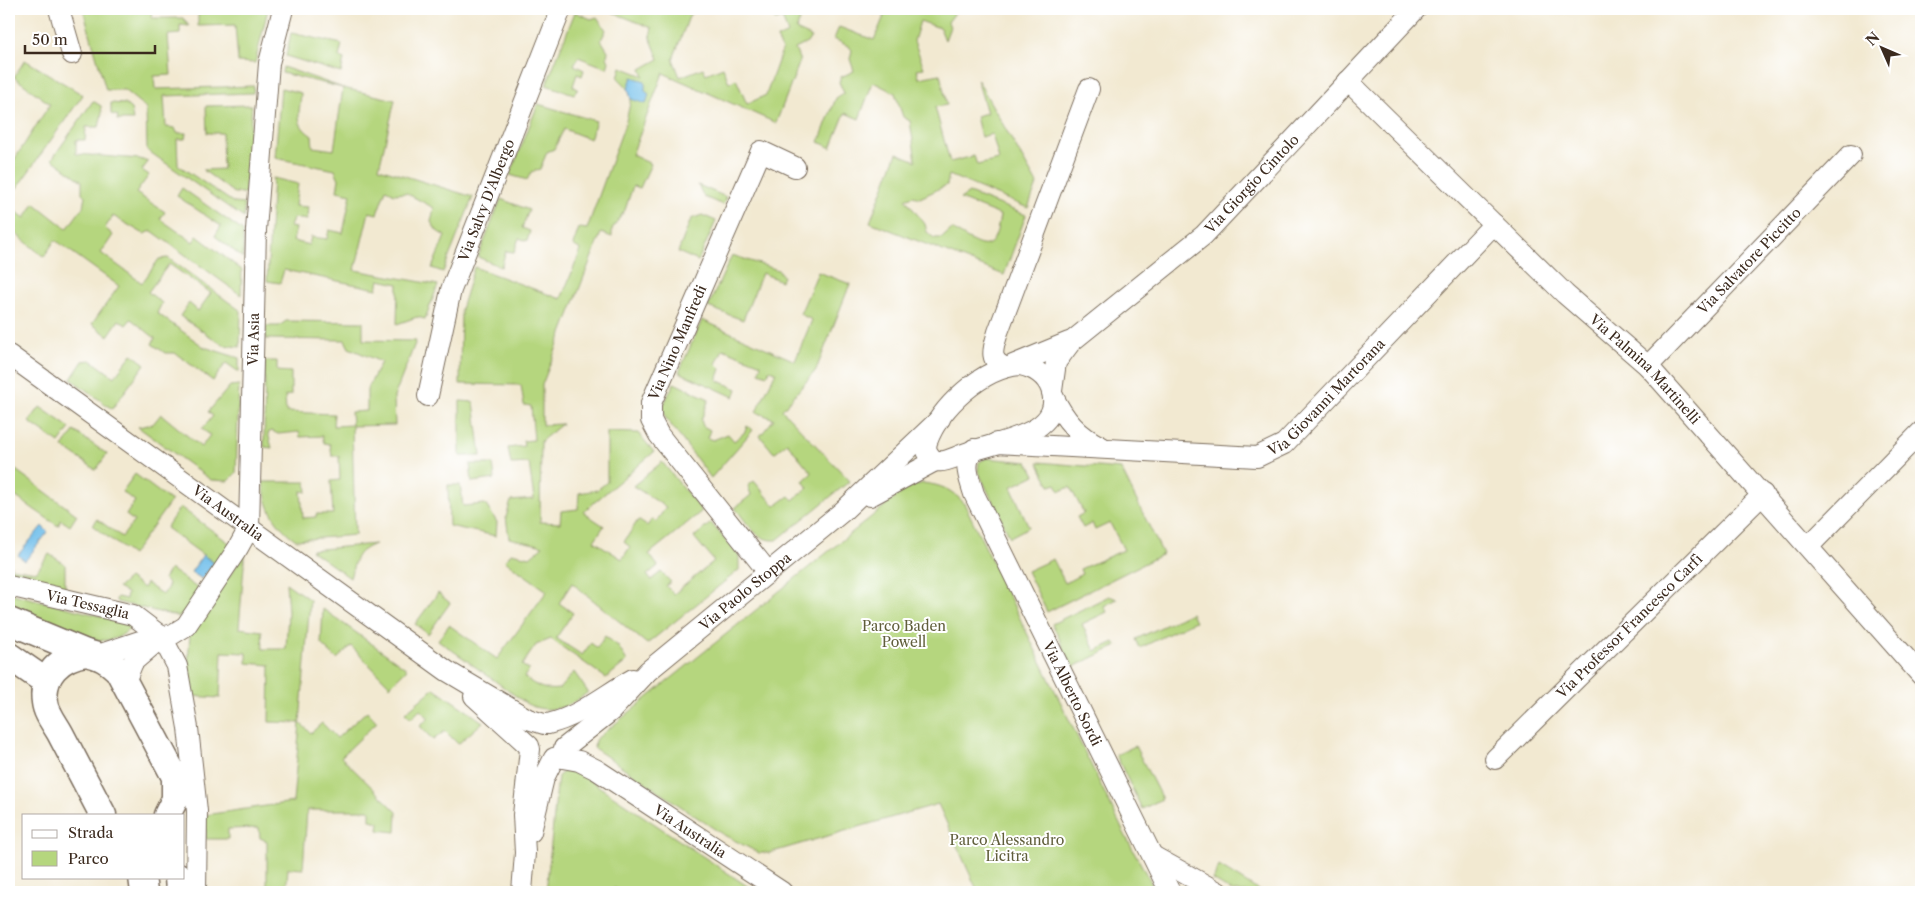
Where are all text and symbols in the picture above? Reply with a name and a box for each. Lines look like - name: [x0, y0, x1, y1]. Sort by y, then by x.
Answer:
- scale bar: [25, 22, 155, 54]
- north arrow: [1858, 22, 1908, 72]
- text: N: [1862, 28, 1883, 49]
- text: 50 m: [32, 30, 68, 49]
- street label: Via Giorgio Cintolo: [1200, 131, 1303, 238]
- street label: Via Salvy D'Albergo: [454, 136, 518, 265]
- street label: Via Salvatore Piccitto: [1693, 204, 1805, 319]
- street label: Via Nino Manfredi: [644, 282, 710, 404]
- street label: Via Palmina Martinelli: [1585, 310, 1704, 428]
- street label: Via Asia: [244, 312, 263, 367]
- street label: Via Giovanni Martorana: [1264, 334, 1389, 460]
- street label: Via Australia: [188, 481, 268, 545]
- street label: Via Paolo Stoppa: [695, 548, 795, 635]
- street label: Via Professor Francesco Carfì: [1552, 550, 1706, 703]
- street label: Via Tessaglia: [44, 586, 132, 623]
- park label: Parco Baden Powell: [862, 617, 946, 651]
- street label: Via Alberto Sordi: [1039, 638, 1106, 749]
- street label: Via Australia: [649, 800, 730, 862]
- legend: [22, 814, 185, 878]
- text: Strada: [68, 823, 114, 842]
- park label: Parco Alessandro Licitra: [950, 831, 1064, 865]
- text: Parco: [68, 849, 109, 868]

